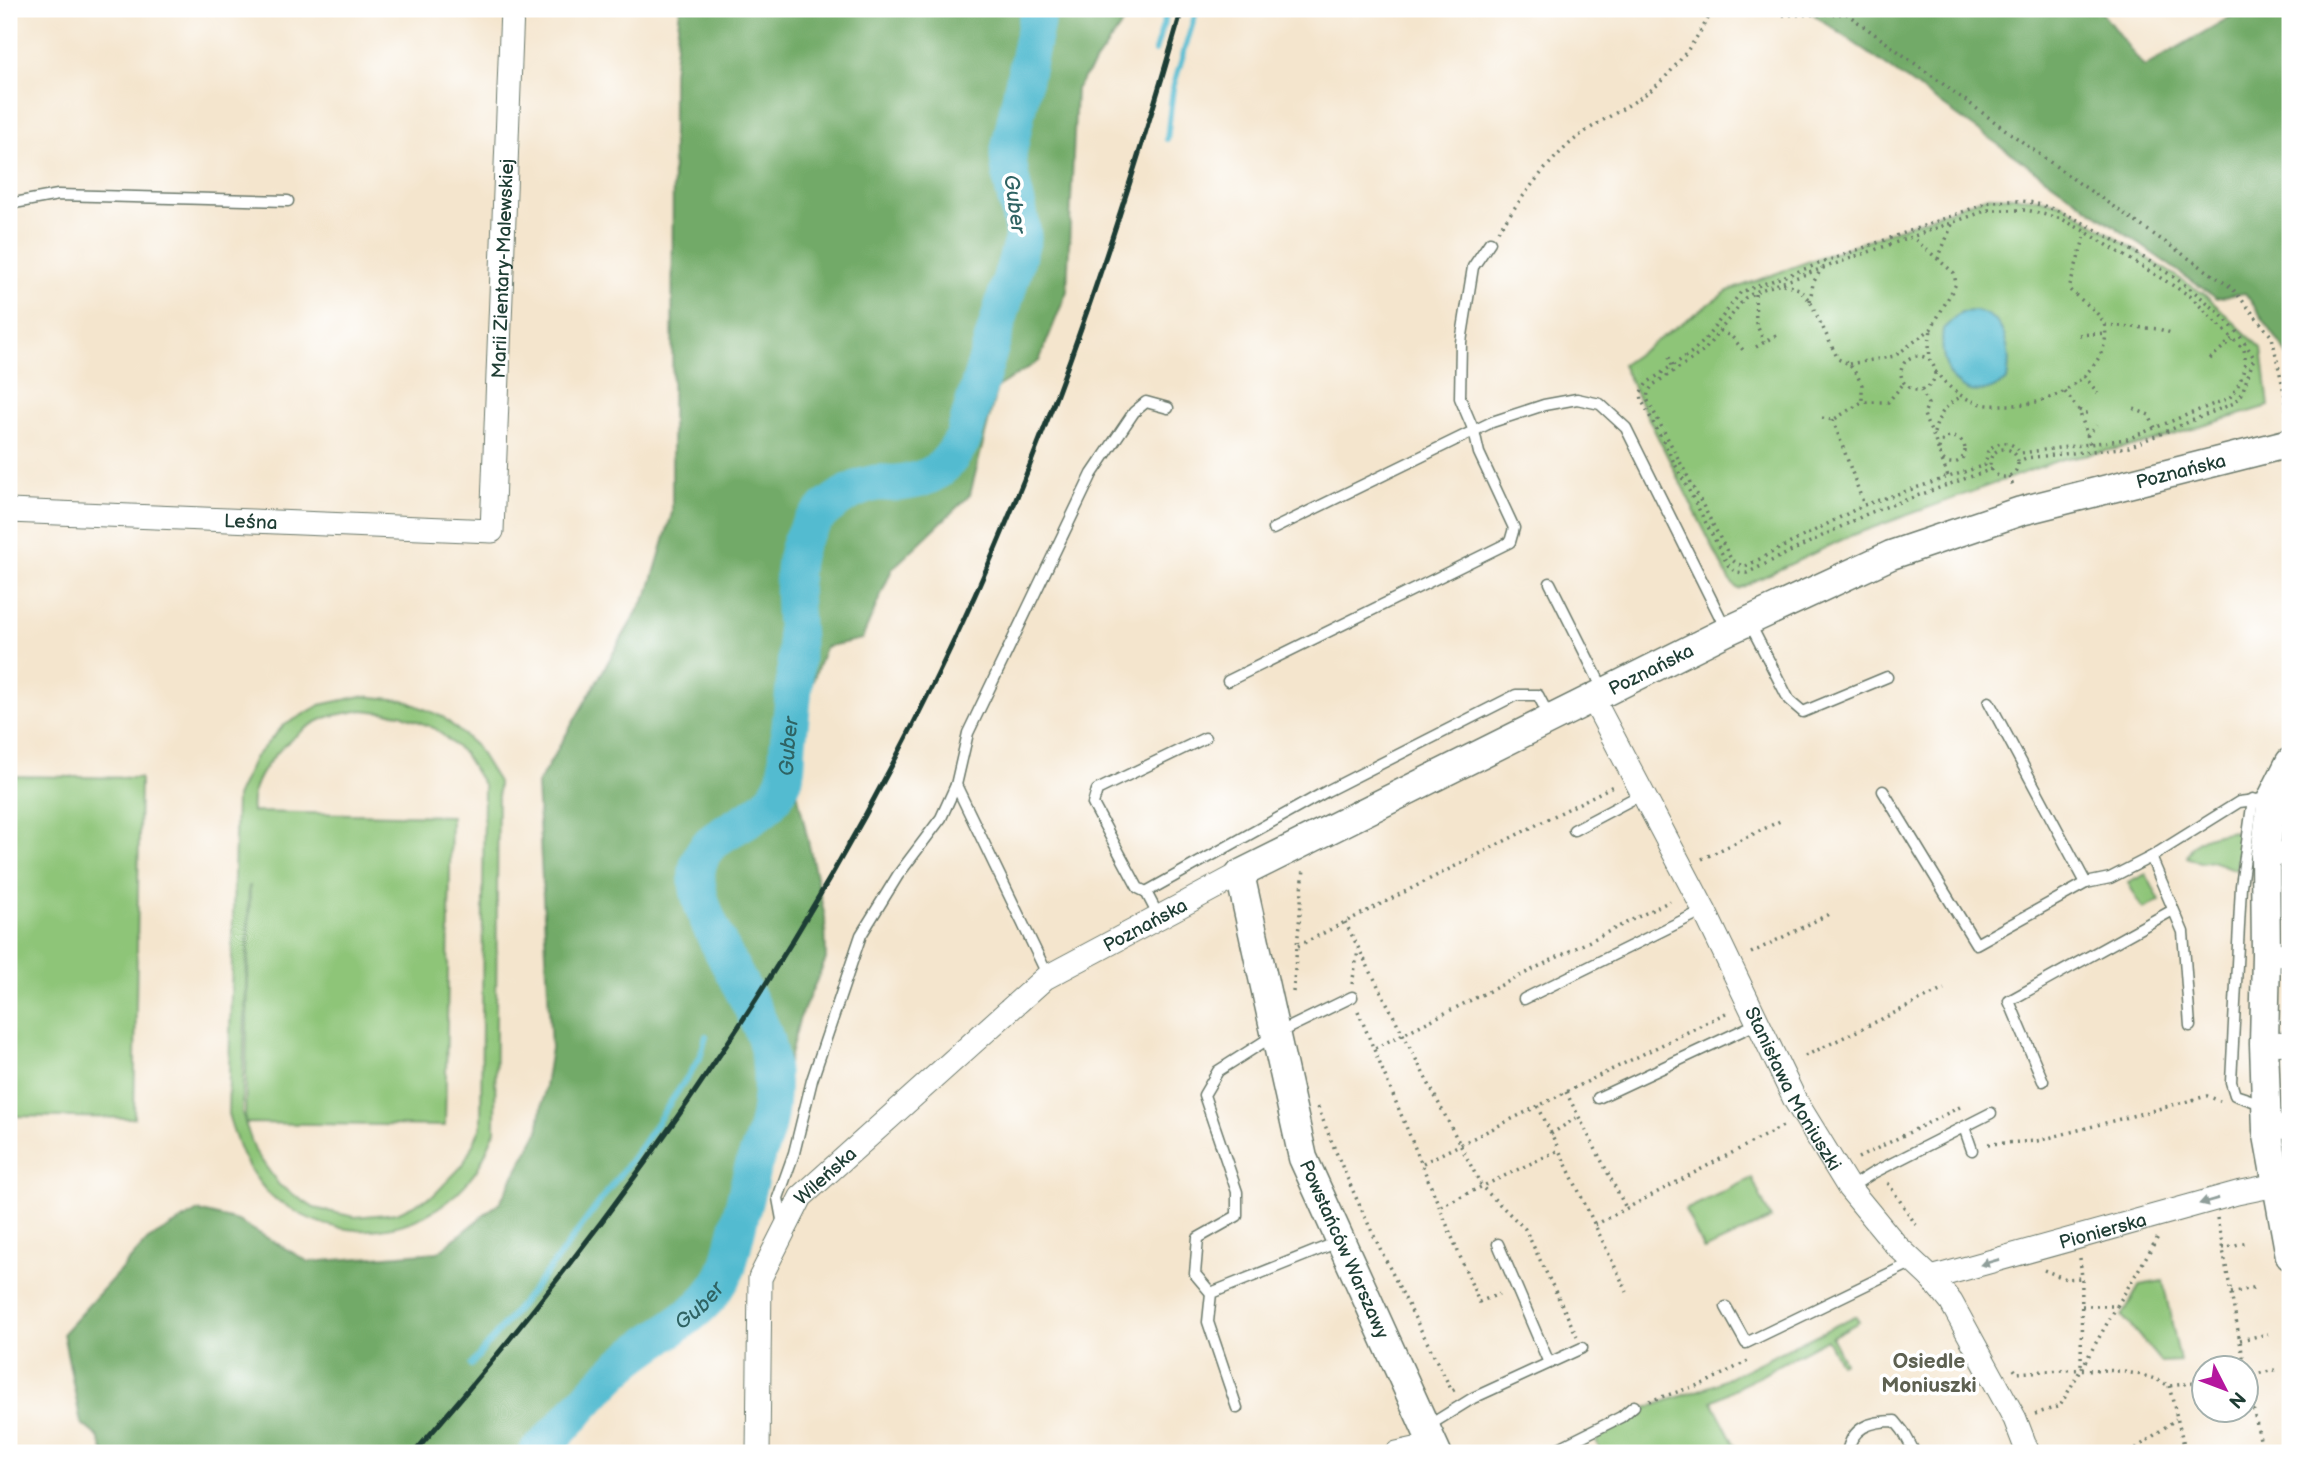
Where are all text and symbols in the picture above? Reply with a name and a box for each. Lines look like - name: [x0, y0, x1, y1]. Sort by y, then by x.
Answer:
- street label: Marii Zientary-Malewskiej: [488, 158, 519, 379]
- water label: Guber: [998, 173, 1031, 236]
- street label: Poznańska: [2134, 450, 2229, 494]
- street label: Leśna: [223, 510, 278, 535]
- street label: Poznańska: [1605, 640, 1698, 701]
- water label: Guber: [774, 714, 804, 778]
- street label: Poznańska: [1100, 894, 1192, 958]
- street label: Stanisława Moniuszki: [1739, 1003, 1845, 1175]
- street label: Wileńska: [790, 1143, 862, 1210]
- street label: Powstańców Warszawy: [1294, 1157, 1394, 1343]
- one-way arrow: [2199, 1196, 2220, 1206]
- street label: Pionierska: [2057, 1209, 2149, 1255]
- one-way arrow: [1980, 1257, 2001, 1267]
- water label: Guber: [670, 1276, 731, 1335]
- district label: Osiedle Moniuszki: [1881, 1349, 1977, 1398]
- north arrow: [2190, 1354, 2260, 1424]
- text: N: [2223, 1386, 2250, 1412]

